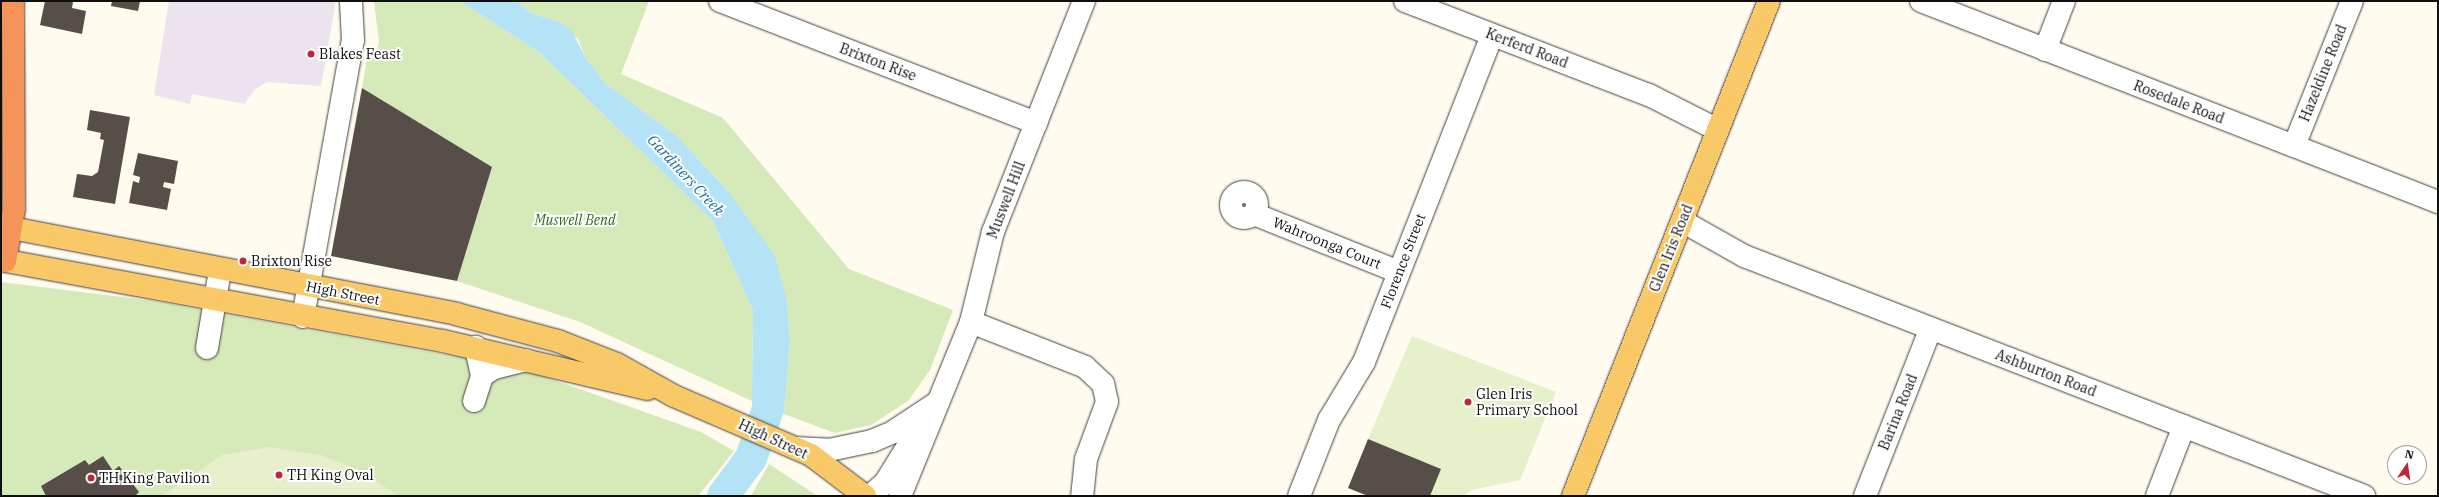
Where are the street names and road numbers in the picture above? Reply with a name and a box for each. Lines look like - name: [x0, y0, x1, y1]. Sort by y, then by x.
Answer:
- street label: Hazeldine Road: [2296, 22, 2350, 124]
- street label: Kerferd Road: [1483, 25, 1571, 71]
- street label: Brixton Rise: [837, 40, 919, 84]
- street label: Rosedale Road: [2131, 77, 2227, 127]
- street label: Muswell Hill: [984, 159, 1028, 241]
- street label: Glen Iris Road: [1646, 202, 1696, 294]
- street label: Florence Street: [1377, 211, 1429, 311]
- street label: Wahroonga Court: [1270, 214, 1384, 272]
- street label: High Street: [305, 278, 381, 308]
- street label: Ashburton Road: [1993, 346, 2099, 400]
- street label: Barina Road: [1875, 371, 1921, 453]
- street label: High Street: [736, 416, 810, 462]

